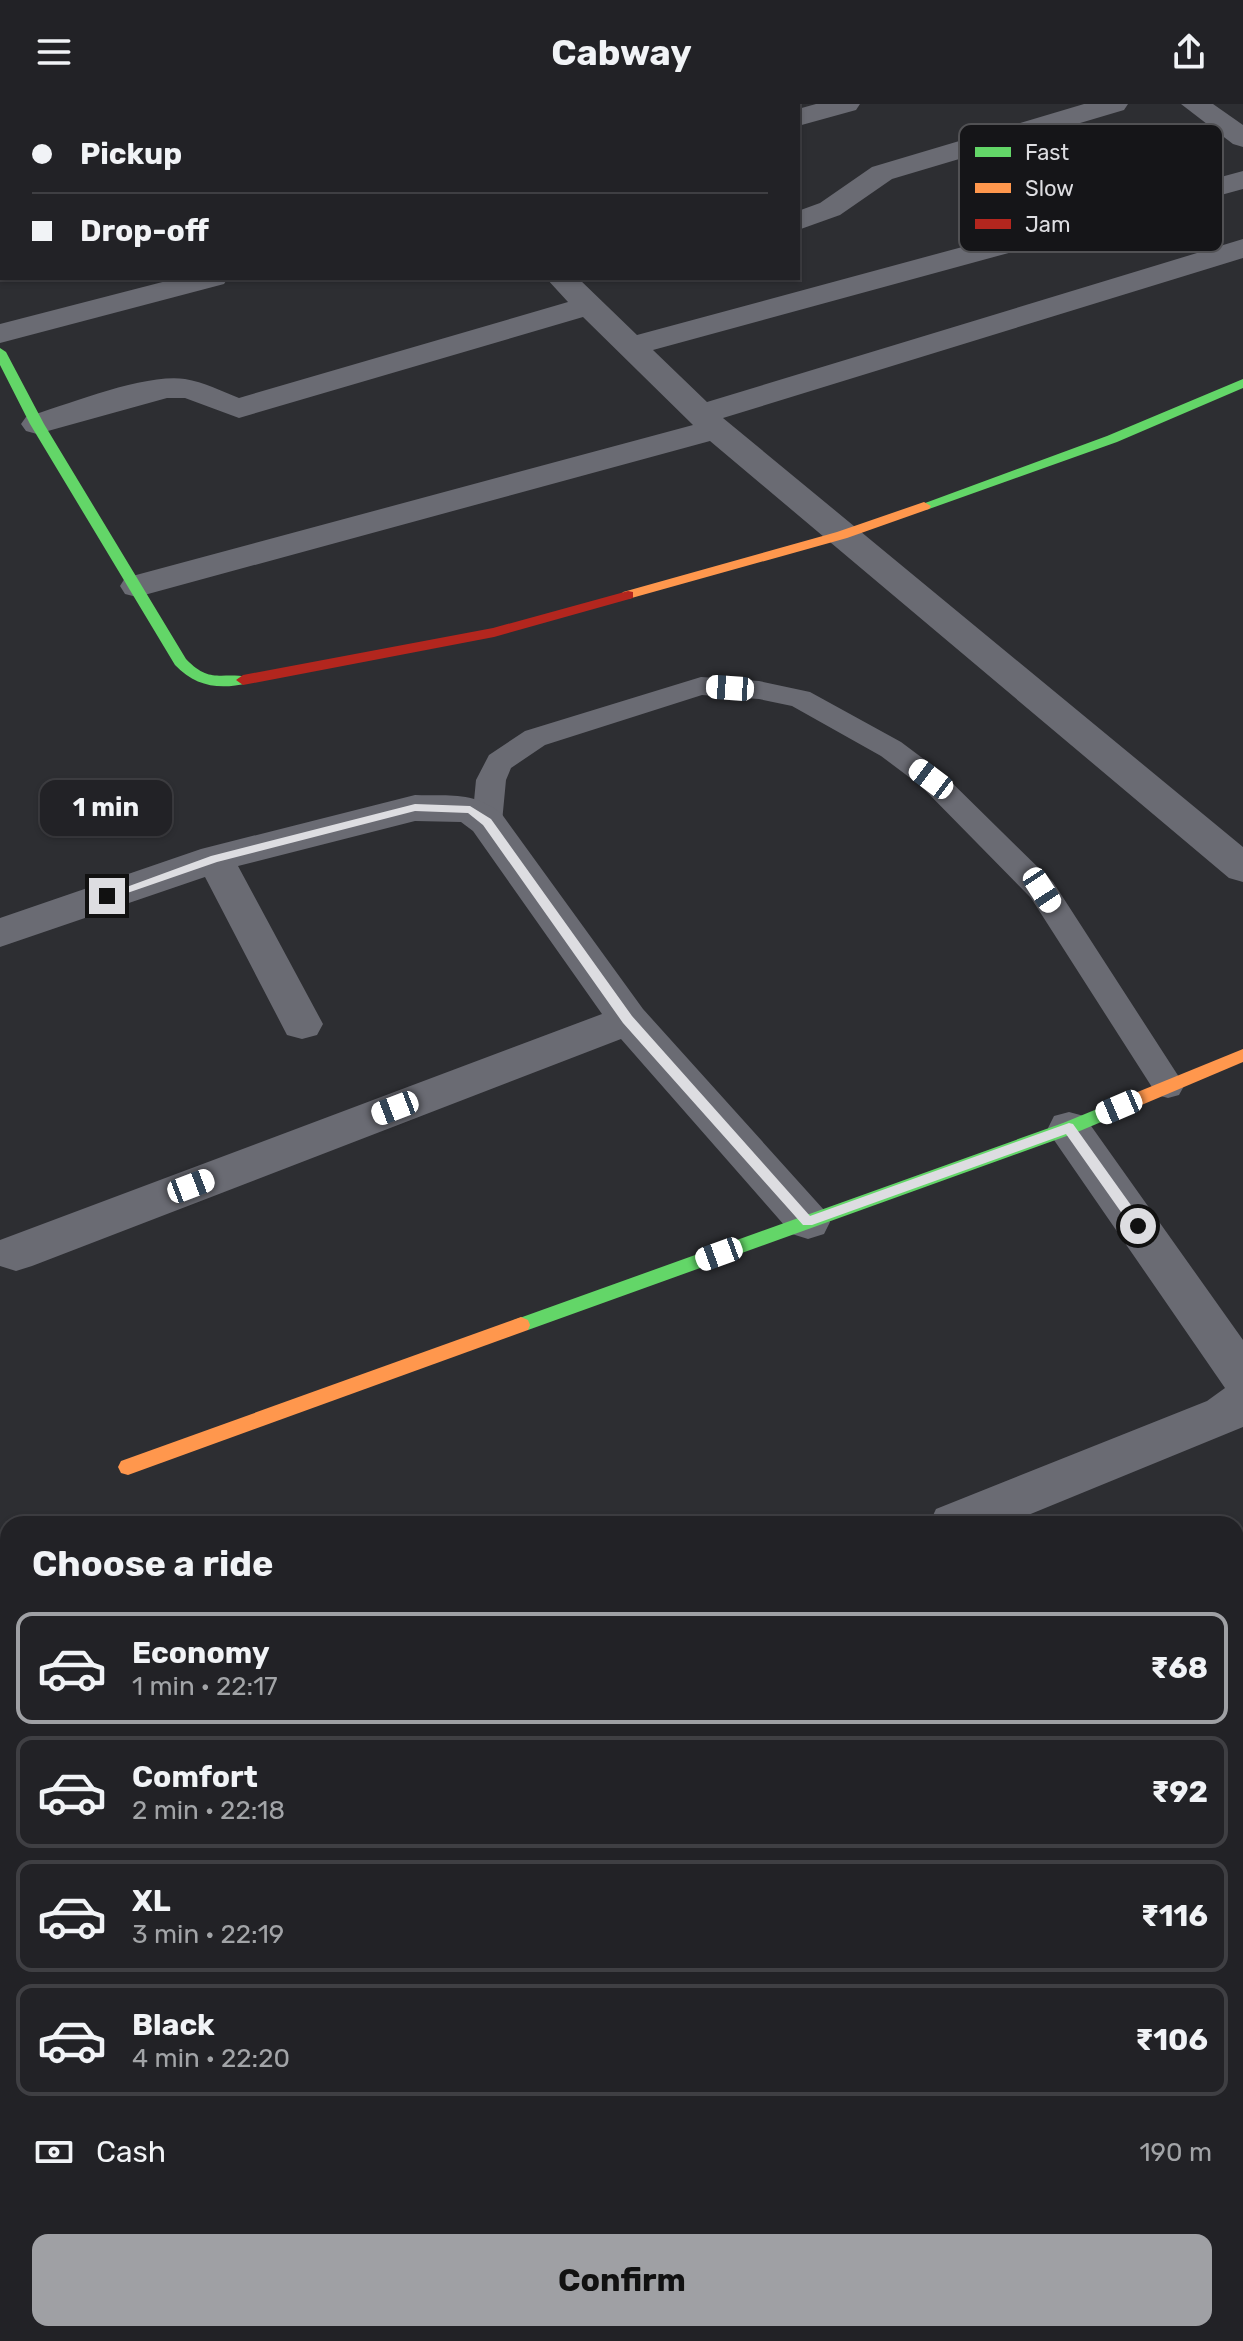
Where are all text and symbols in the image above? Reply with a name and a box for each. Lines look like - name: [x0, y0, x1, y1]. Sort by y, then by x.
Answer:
- icon: menu: [32, 30, 76, 74]
- icon: share: [1167, 30, 1211, 74]
- text: Cabway: [551, 31, 692, 74]
- legend: [959, 124, 1223, 252]
- text: Pickup: [80, 136, 182, 172]
- text: Fast: [1025, 139, 1070, 166]
- text: Slow: [1025, 175, 1074, 202]
- text: Jam: [1025, 211, 1071, 238]
- text: Drop-off: [80, 213, 209, 249]
- car: [705, 674, 755, 702]
- car: [905, 755, 957, 803]
- callout: 1 min: [41, 780, 173, 836]
- text: 1 min: [73, 792, 139, 823]
- car: [1019, 863, 1065, 917]
- route end: [89, 878, 125, 914]
- car: [1092, 1087, 1146, 1127]
- car: [368, 1088, 422, 1128]
- car: [164, 1166, 218, 1206]
- route start: [1120, 1208, 1156, 1244]
- car: [692, 1235, 746, 1273]
- text: Choose a ride: [32, 1542, 273, 1585]
- icon: car: [36, 1632, 108, 1704]
- text: Economy: [132, 1635, 270, 1671]
- text: ₹68: [1150, 1650, 1208, 1686]
- text: 1 min · 22:17: [132, 1671, 278, 1702]
- icon: car: [36, 1756, 108, 1828]
- text: Comfort: [132, 1759, 258, 1795]
- text: ₹92: [1151, 1774, 1208, 1810]
- text: 2 min · 22:18: [132, 1795, 285, 1826]
- icon: car: [36, 1880, 108, 1952]
- text: XL: [132, 1883, 171, 1919]
- text: ₹116: [1141, 1898, 1208, 1934]
- text: 3 min · 22:19: [132, 1919, 284, 1950]
- icon: car: [36, 2004, 108, 2076]
- text: Black: [132, 2007, 215, 2043]
- text: ₹106: [1135, 2022, 1208, 2058]
- text: 4 min · 22:20: [132, 2043, 290, 2074]
- icon: cash: [32, 2130, 76, 2174]
- text: Cash: [96, 2134, 166, 2170]
- text: 190 m: [1139, 2137, 1212, 2168]
- button: Confirm: [32, 2234, 1212, 2326]

